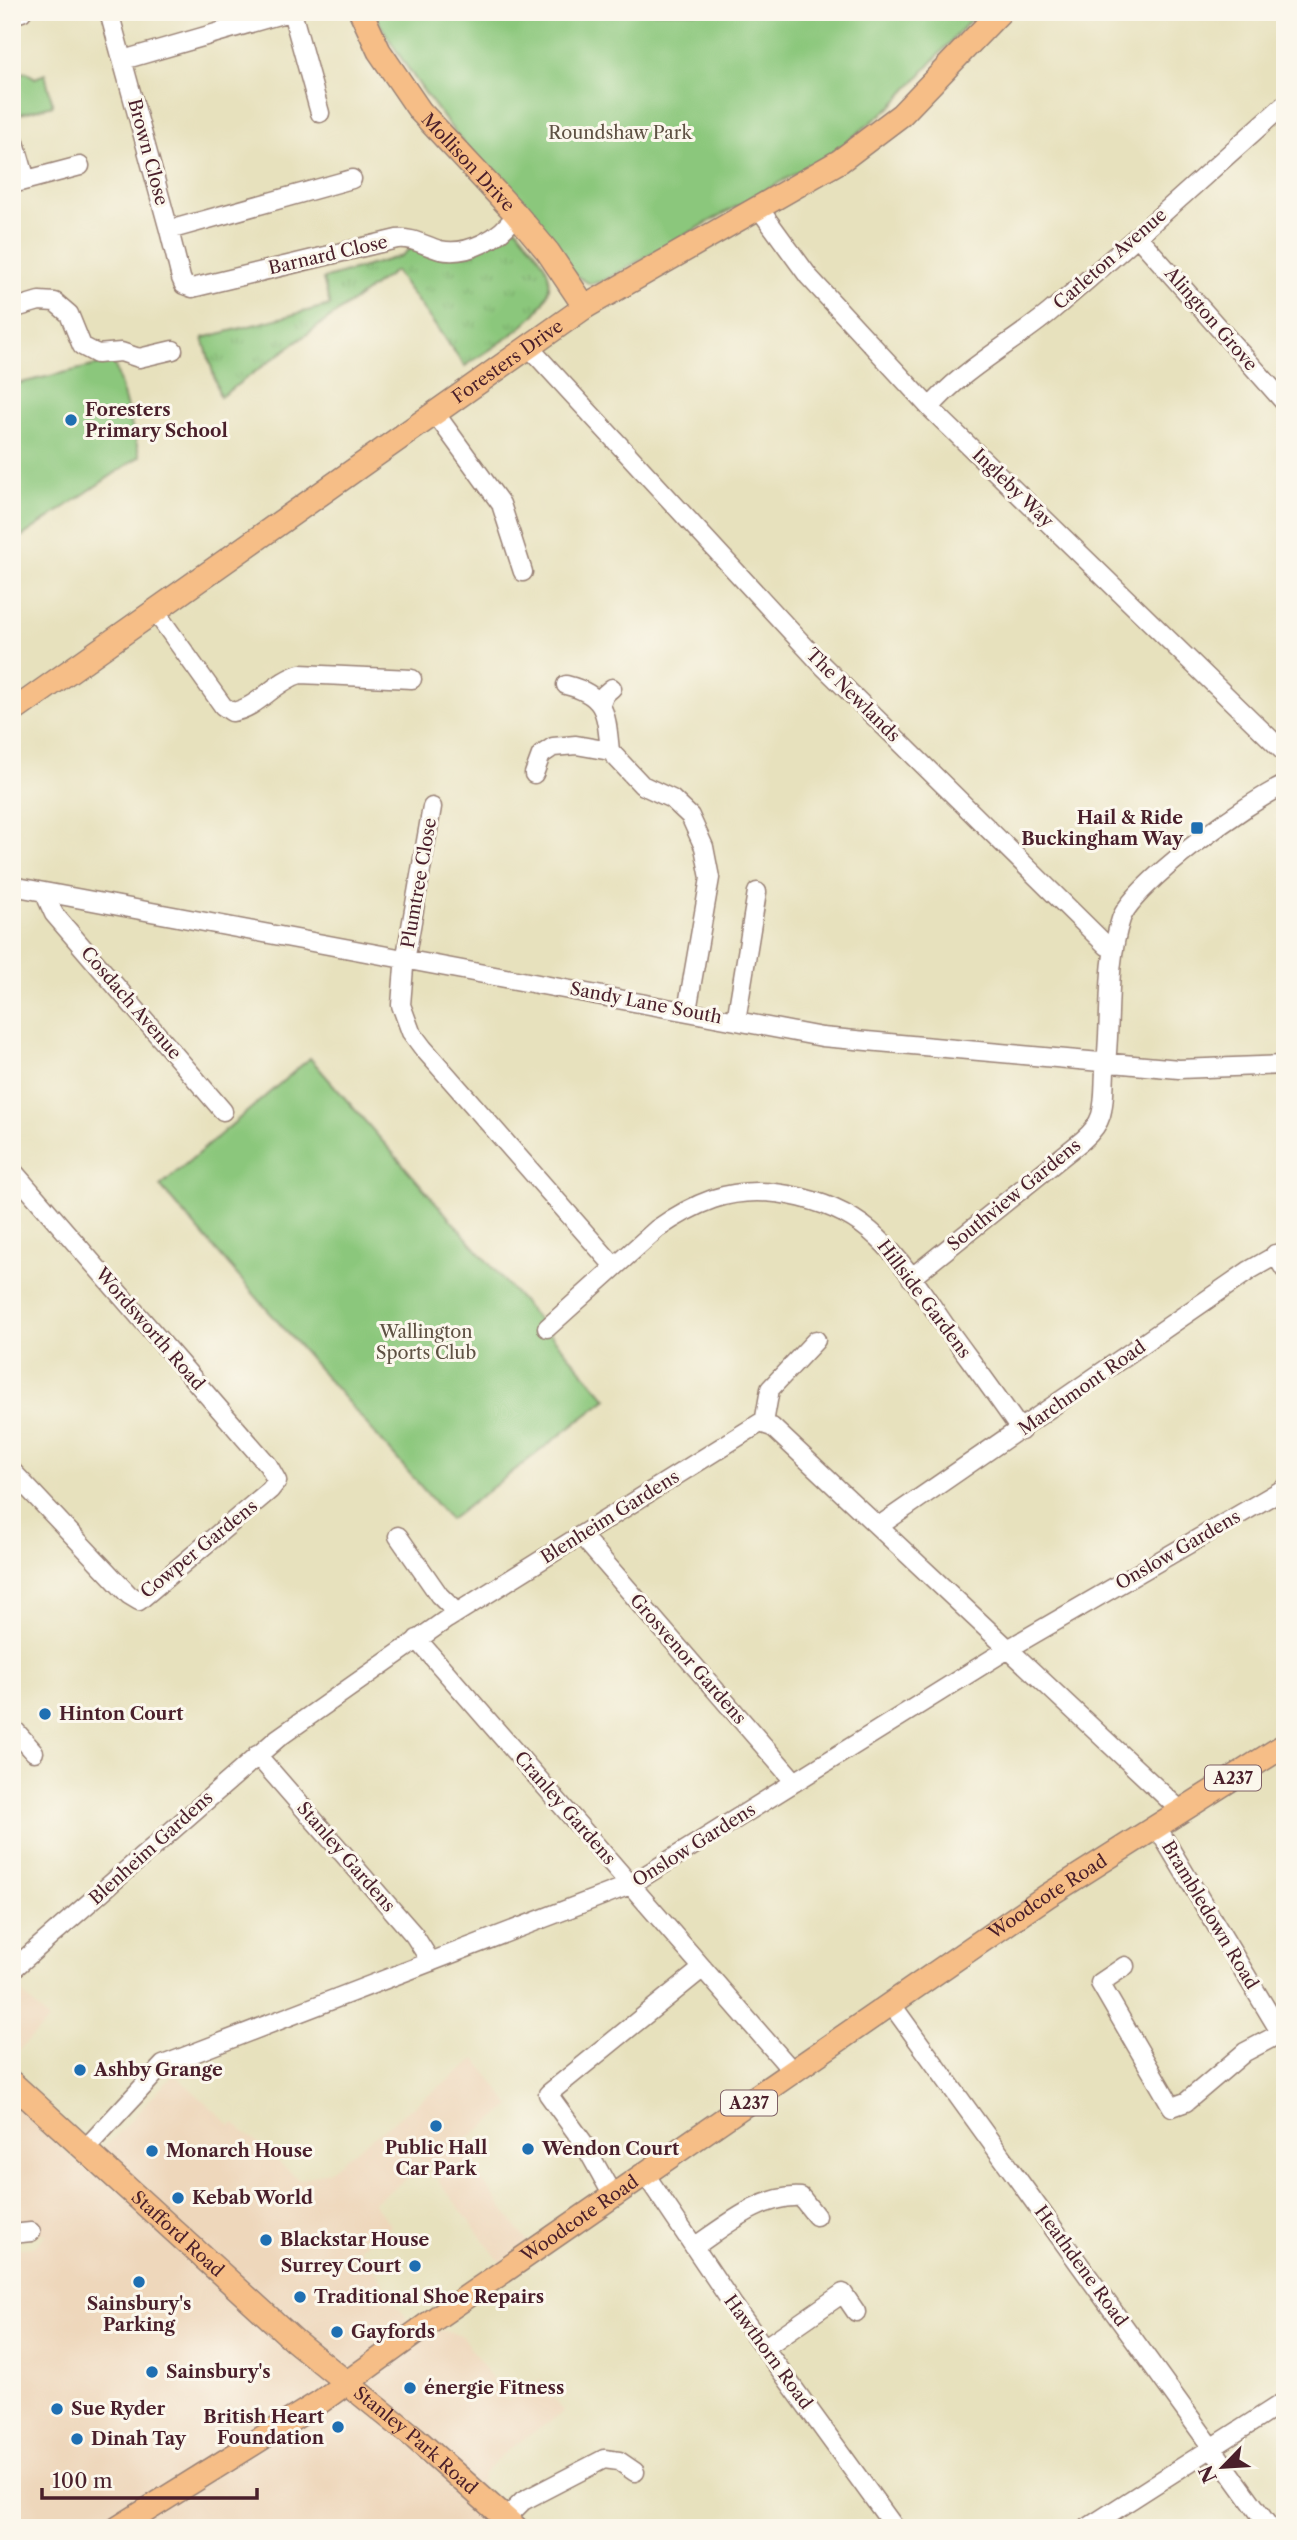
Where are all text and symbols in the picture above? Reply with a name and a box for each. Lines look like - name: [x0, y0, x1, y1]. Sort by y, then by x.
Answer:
- street label: Brown Close: [123, 96, 173, 208]
- street label: Mollison Drive: [417, 109, 519, 216]
- park label: Roundshaw Park: [548, 122, 693, 144]
- street label: Carleton Avenue: [1049, 204, 1171, 314]
- street label: Barnard Close: [266, 231, 390, 279]
- street label: Alington Grove: [1159, 262, 1262, 375]
- street label: Foresters Drive: [448, 315, 567, 408]
- place label: Foresters Primary School: [85, 399, 228, 442]
- marker: Foresters Primary School: [63, 412, 79, 428]
- street label: Ingleby Way: [968, 444, 1059, 533]
- street label: The Newlands: [802, 644, 904, 746]
- place label: Hail & Ride Buckingham Way: [1021, 807, 1184, 850]
- street label: Plumtree Close: [397, 816, 441, 950]
- marker: Hail & Ride Buckingham Way: [1189, 820, 1205, 836]
- street label: Cosdach Avenue: [76, 942, 186, 1064]
- street label: Sandy Lane South: [568, 977, 724, 1029]
- street label: Southview Gardens: [943, 1134, 1085, 1256]
- street label: Hillside Gardens: [872, 1236, 976, 1362]
- street label: Wordsworth Road: [90, 1262, 209, 1395]
- park label: Wallington Sports Club: [376, 1321, 476, 1364]
- street label: Marchmont Road: [1014, 1336, 1150, 1440]
- street label: Blenheim Gardens: [537, 1466, 683, 1568]
- street label: Cowper Gardens: [136, 1495, 262, 1603]
- street label: Onslow Gardens: [1112, 1505, 1244, 1595]
- street label: Grosvenor Gardens: [625, 1589, 751, 1729]
- place label: Hinton Court: [59, 1703, 184, 1725]
- marker: Hinton Court: [37, 1706, 53, 1722]
- street label: Cranley Gardens: [510, 1747, 620, 1869]
- road number: A237: [1205, 1766, 1261, 1790]
- street label: Blenheim Gardens: [85, 1787, 217, 1909]
- street label: Stanley Gardens: [292, 1797, 400, 1917]
- street label: Onslow Gardens: [629, 1798, 759, 1892]
- street label: Brambledown Road: [1157, 1837, 1263, 1993]
- street label: Woodcote Road: [983, 1850, 1111, 1945]
- place label: Ashby Grange: [93, 2059, 223, 2081]
- marker: Ashby Grange: [72, 2062, 88, 2078]
- road number: A237: [721, 2090, 777, 2116]
- marker: Public Hall Car Park: [428, 2118, 444, 2134]
- place label: Public Hall Car Park: [385, 2137, 487, 2180]
- place label: Wendon Court: [541, 2138, 680, 2160]
- place label: Monarch House: [166, 2140, 313, 2162]
- marker: Wendon Court: [520, 2141, 536, 2157]
- marker: Monarch House: [144, 2143, 160, 2159]
- street label: Woodcote Road: [516, 2171, 643, 2267]
- street label: Stafford Road: [127, 2186, 228, 2282]
- place label: Kebab World: [192, 2187, 313, 2209]
- marker: Kebab World: [170, 2190, 186, 2206]
- street label: Heathdene Road: [1030, 2201, 1132, 2331]
- place label: Blackstar House: [280, 2229, 430, 2251]
- marker: Blackstar House: [258, 2232, 274, 2248]
- place label: Surrey Court: [281, 2255, 402, 2277]
- marker: Surrey Court: [407, 2258, 423, 2274]
- marker: Sainsbury's Parking: [131, 2274, 147, 2290]
- place label: Traditional Shoe Repairs: [314, 2286, 544, 2308]
- marker: Traditional Shoe Repairs: [292, 2289, 308, 2305]
- street label: Hawthorn Road: [719, 2291, 817, 2414]
- place label: Sainsbury's Parking: [87, 2293, 191, 2336]
- place label: Gayfords: [351, 2321, 435, 2343]
- marker: Gayfords: [329, 2324, 345, 2340]
- place label: Sainsbury's: [166, 2361, 271, 2383]
- marker: Sainsbury's: [144, 2364, 160, 2380]
- place label: énergie Fitness: [424, 2377, 564, 2399]
- marker: énergie Fitness: [402, 2380, 418, 2396]
- street label: Stanley Park Road: [349, 2382, 482, 2499]
- place label: Sue Ryder: [71, 2398, 166, 2420]
- marker: Sue Ryder: [49, 2401, 65, 2417]
- place label: British Heart Foundation: [203, 2406, 325, 2449]
- marker: British Heart Foundation: [330, 2419, 346, 2435]
- place label: Dinah Tay: [91, 2428, 187, 2450]
- marker: Dinah Tay: [69, 2431, 85, 2447]
- north arrow: [1188, 2432, 1258, 2502]
- scale bar: [42, 2456, 257, 2500]
- text: N: [1194, 2462, 1222, 2486]
- text: 100 m: [52, 2468, 113, 2493]

